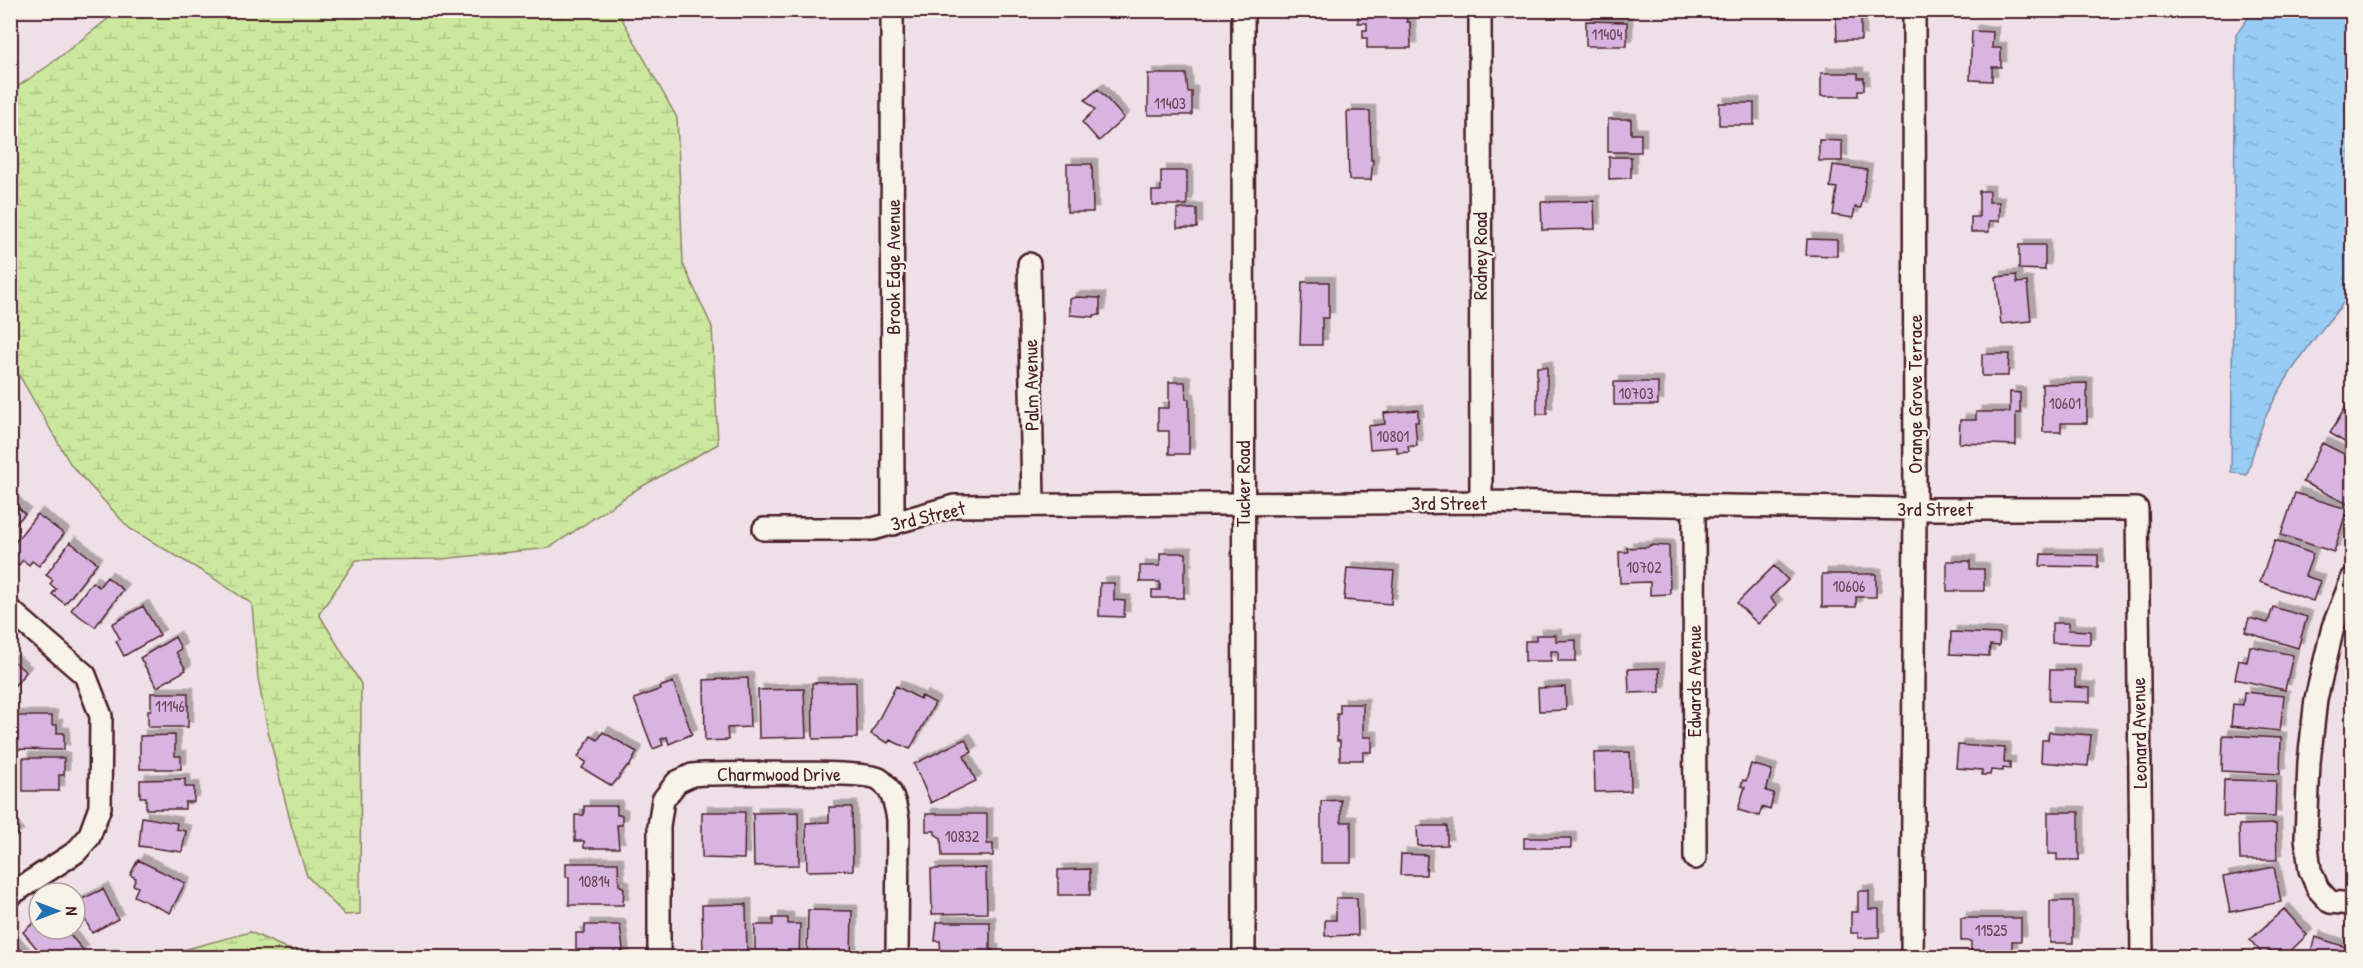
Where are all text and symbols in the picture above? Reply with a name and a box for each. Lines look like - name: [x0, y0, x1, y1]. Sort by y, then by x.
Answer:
- house number: 11404: [1592, 23, 1622, 45]
- house number: 11403: [1154, 92, 1186, 114]
- street label: Brook Edge Avenue: [879, 199, 906, 335]
- street label: Rodney Road: [1466, 212, 1493, 300]
- street label: Orange Grove Terrace: [1901, 314, 1928, 474]
- street label: Palm Avenue: [1016, 339, 1045, 431]
- house number: 10703: [1618, 382, 1654, 404]
- house number: 10601: [2049, 392, 2081, 414]
- house number: 10801: [1377, 425, 1410, 447]
- street label: Tucker Road: [1229, 441, 1256, 527]
- street label: 3rd Street: [1411, 489, 1488, 516]
- street label: 3rd Street: [888, 494, 969, 537]
- street label: 3rd Street: [1897, 495, 1974, 522]
- house number: 10702: [1626, 556, 1662, 578]
- house number: 10606: [1833, 575, 1865, 597]
- street label: Edwards Avenue: [1680, 625, 1707, 737]
- street label: Leonard Avenue: [2124, 677, 2153, 789]
- house number: 11146: [155, 695, 185, 717]
- street label: Charmwood Drive: [717, 760, 841, 787]
- house number: 10832: [945, 825, 980, 847]
- house number: 10814: [578, 870, 610, 892]
- north arrow: [27, 881, 87, 941]
- text: N: [61, 907, 83, 916]
- house number: 11525: [1975, 919, 2008, 941]

